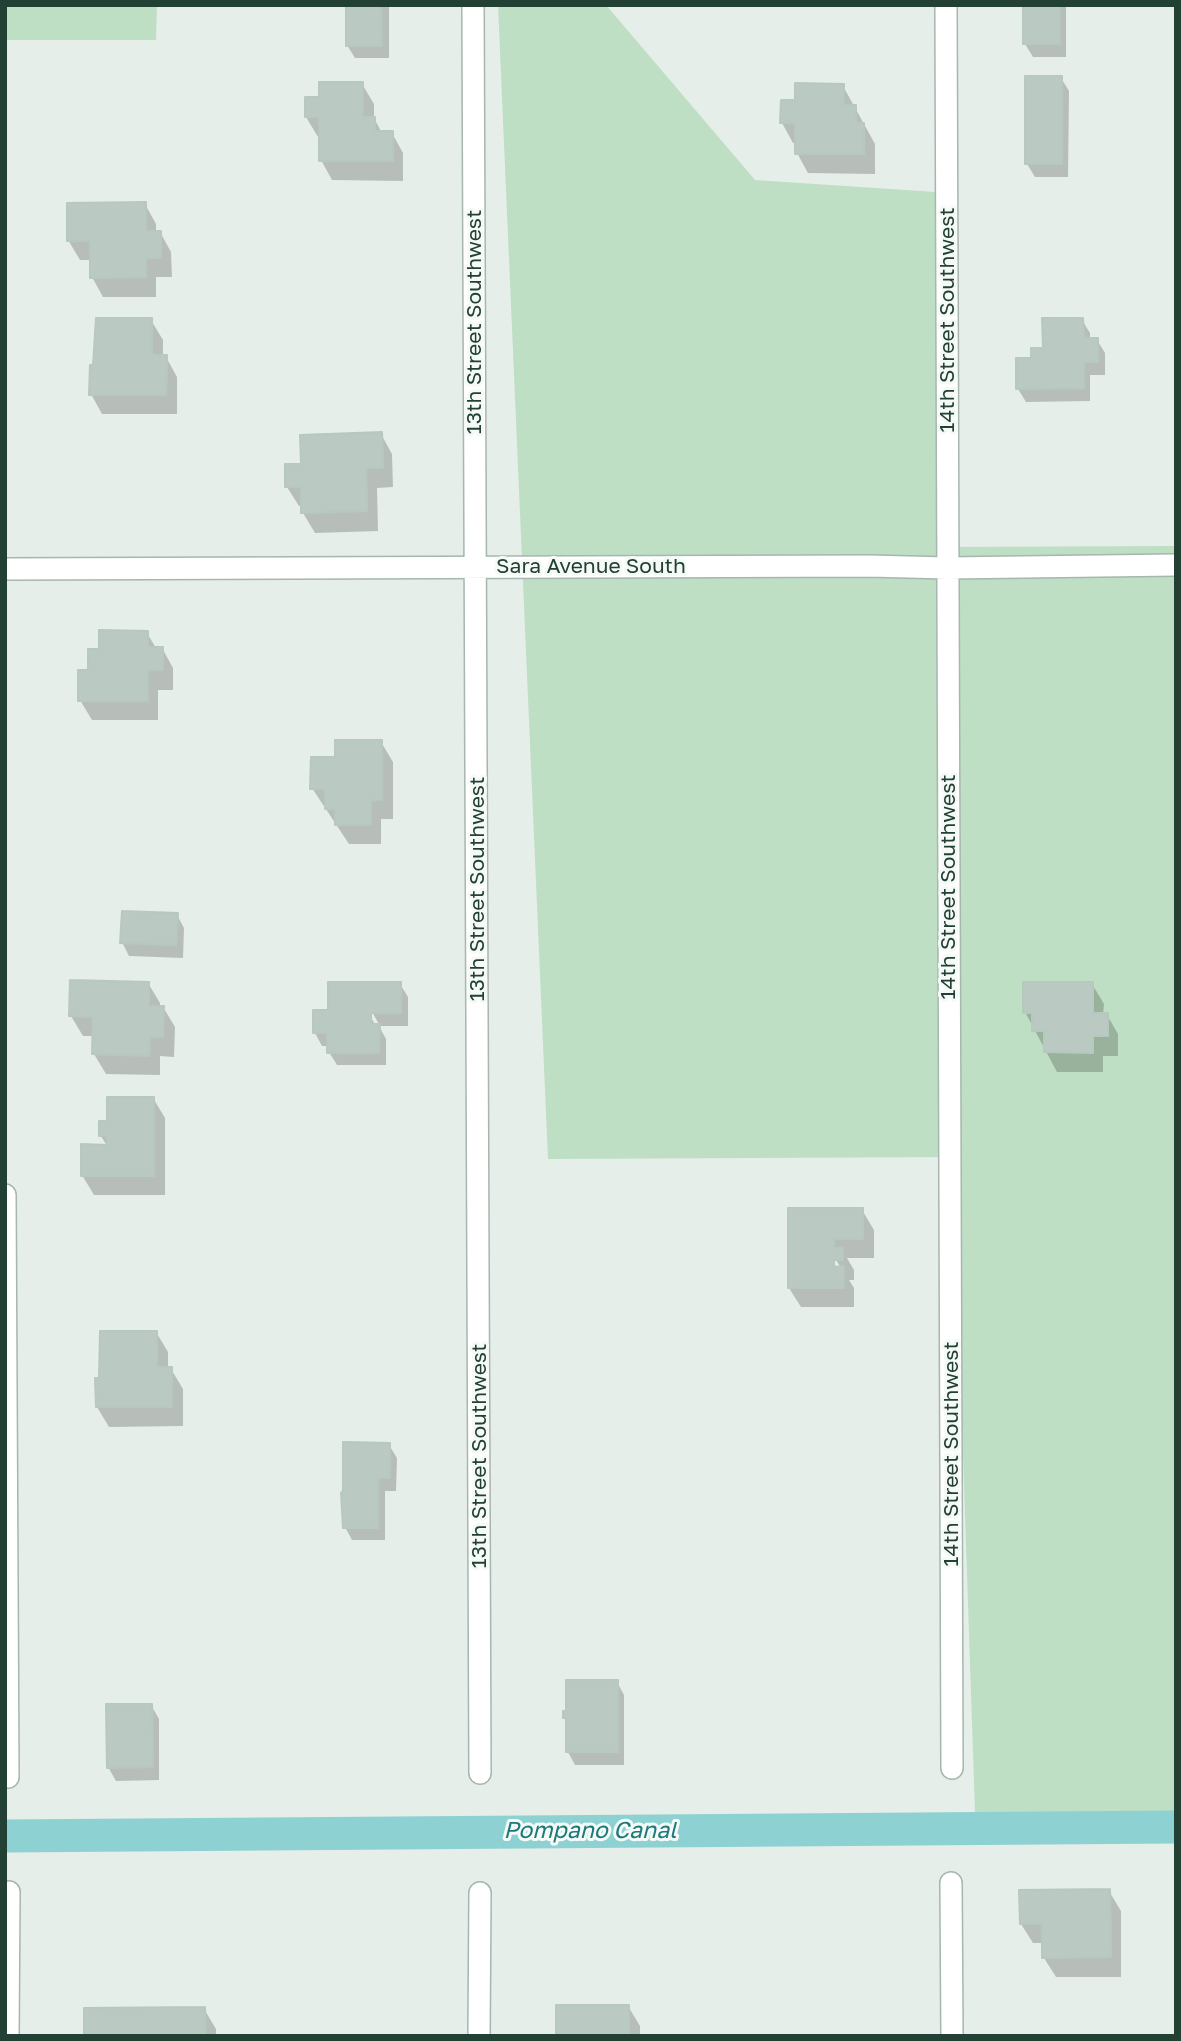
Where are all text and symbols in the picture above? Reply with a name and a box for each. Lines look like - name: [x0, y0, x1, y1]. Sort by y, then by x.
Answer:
- street label: 14th Street Southwest: [934, 207, 960, 433]
- street label: 13th Street Southwest: [461, 210, 487, 434]
- street label: Sara Avenue South: [496, 553, 686, 579]
- street label: 14th Street Southwest: [935, 774, 961, 1000]
- street label: 13th Street Southwest: [464, 777, 490, 1001]
- street label: 14th Street Southwest: [938, 1341, 964, 1567]
- street label: 13th Street Southwest: [466, 1344, 492, 1568]
- water label: Pompano Canal: [504, 1817, 676, 1845]

